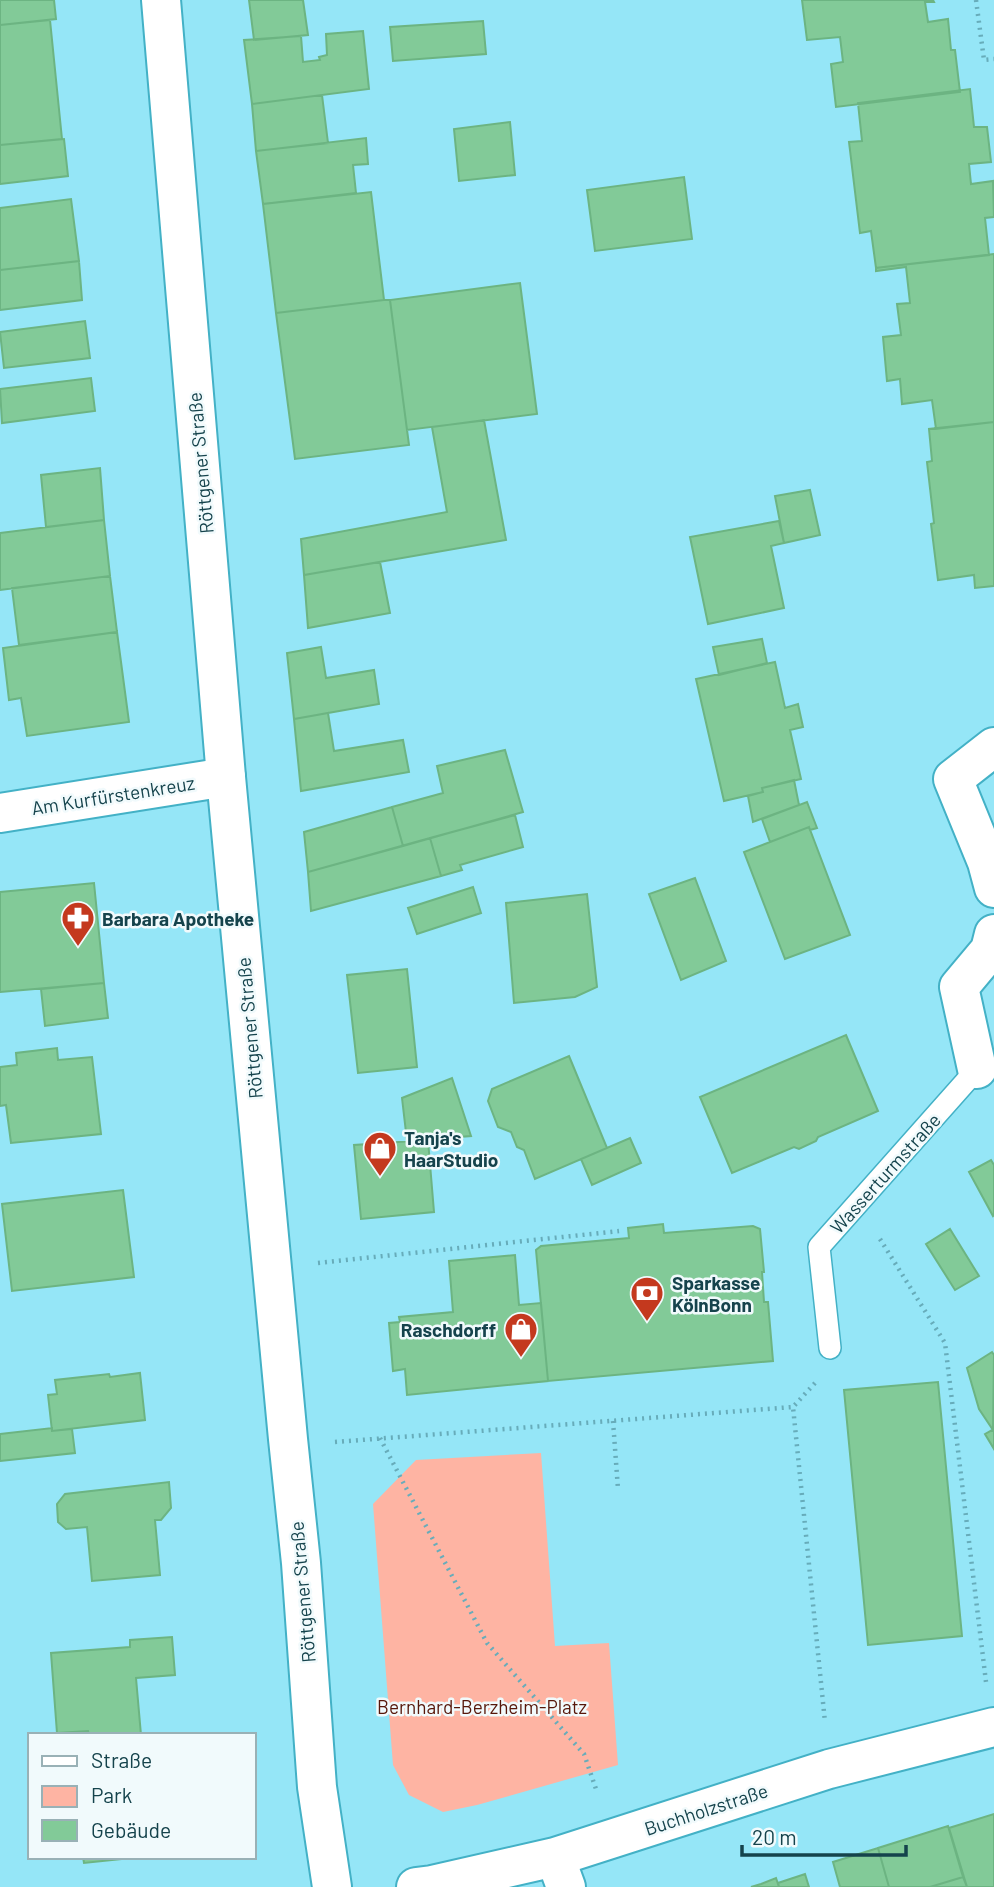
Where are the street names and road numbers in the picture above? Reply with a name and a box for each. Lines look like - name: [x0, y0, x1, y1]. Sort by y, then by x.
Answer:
- street label: Röttgener Straße: [182, 391, 218, 535]
- street label: Am Kurfürstenkreuz: [30, 771, 196, 819]
- street label: Röttgener Straße: [231, 956, 267, 1100]
- street label: Wasserturmstraße: [825, 1108, 945, 1238]
- street label: Röttgener Straße: [284, 1520, 320, 1664]
- street label: Buchholzstraße: [641, 1778, 771, 1840]

